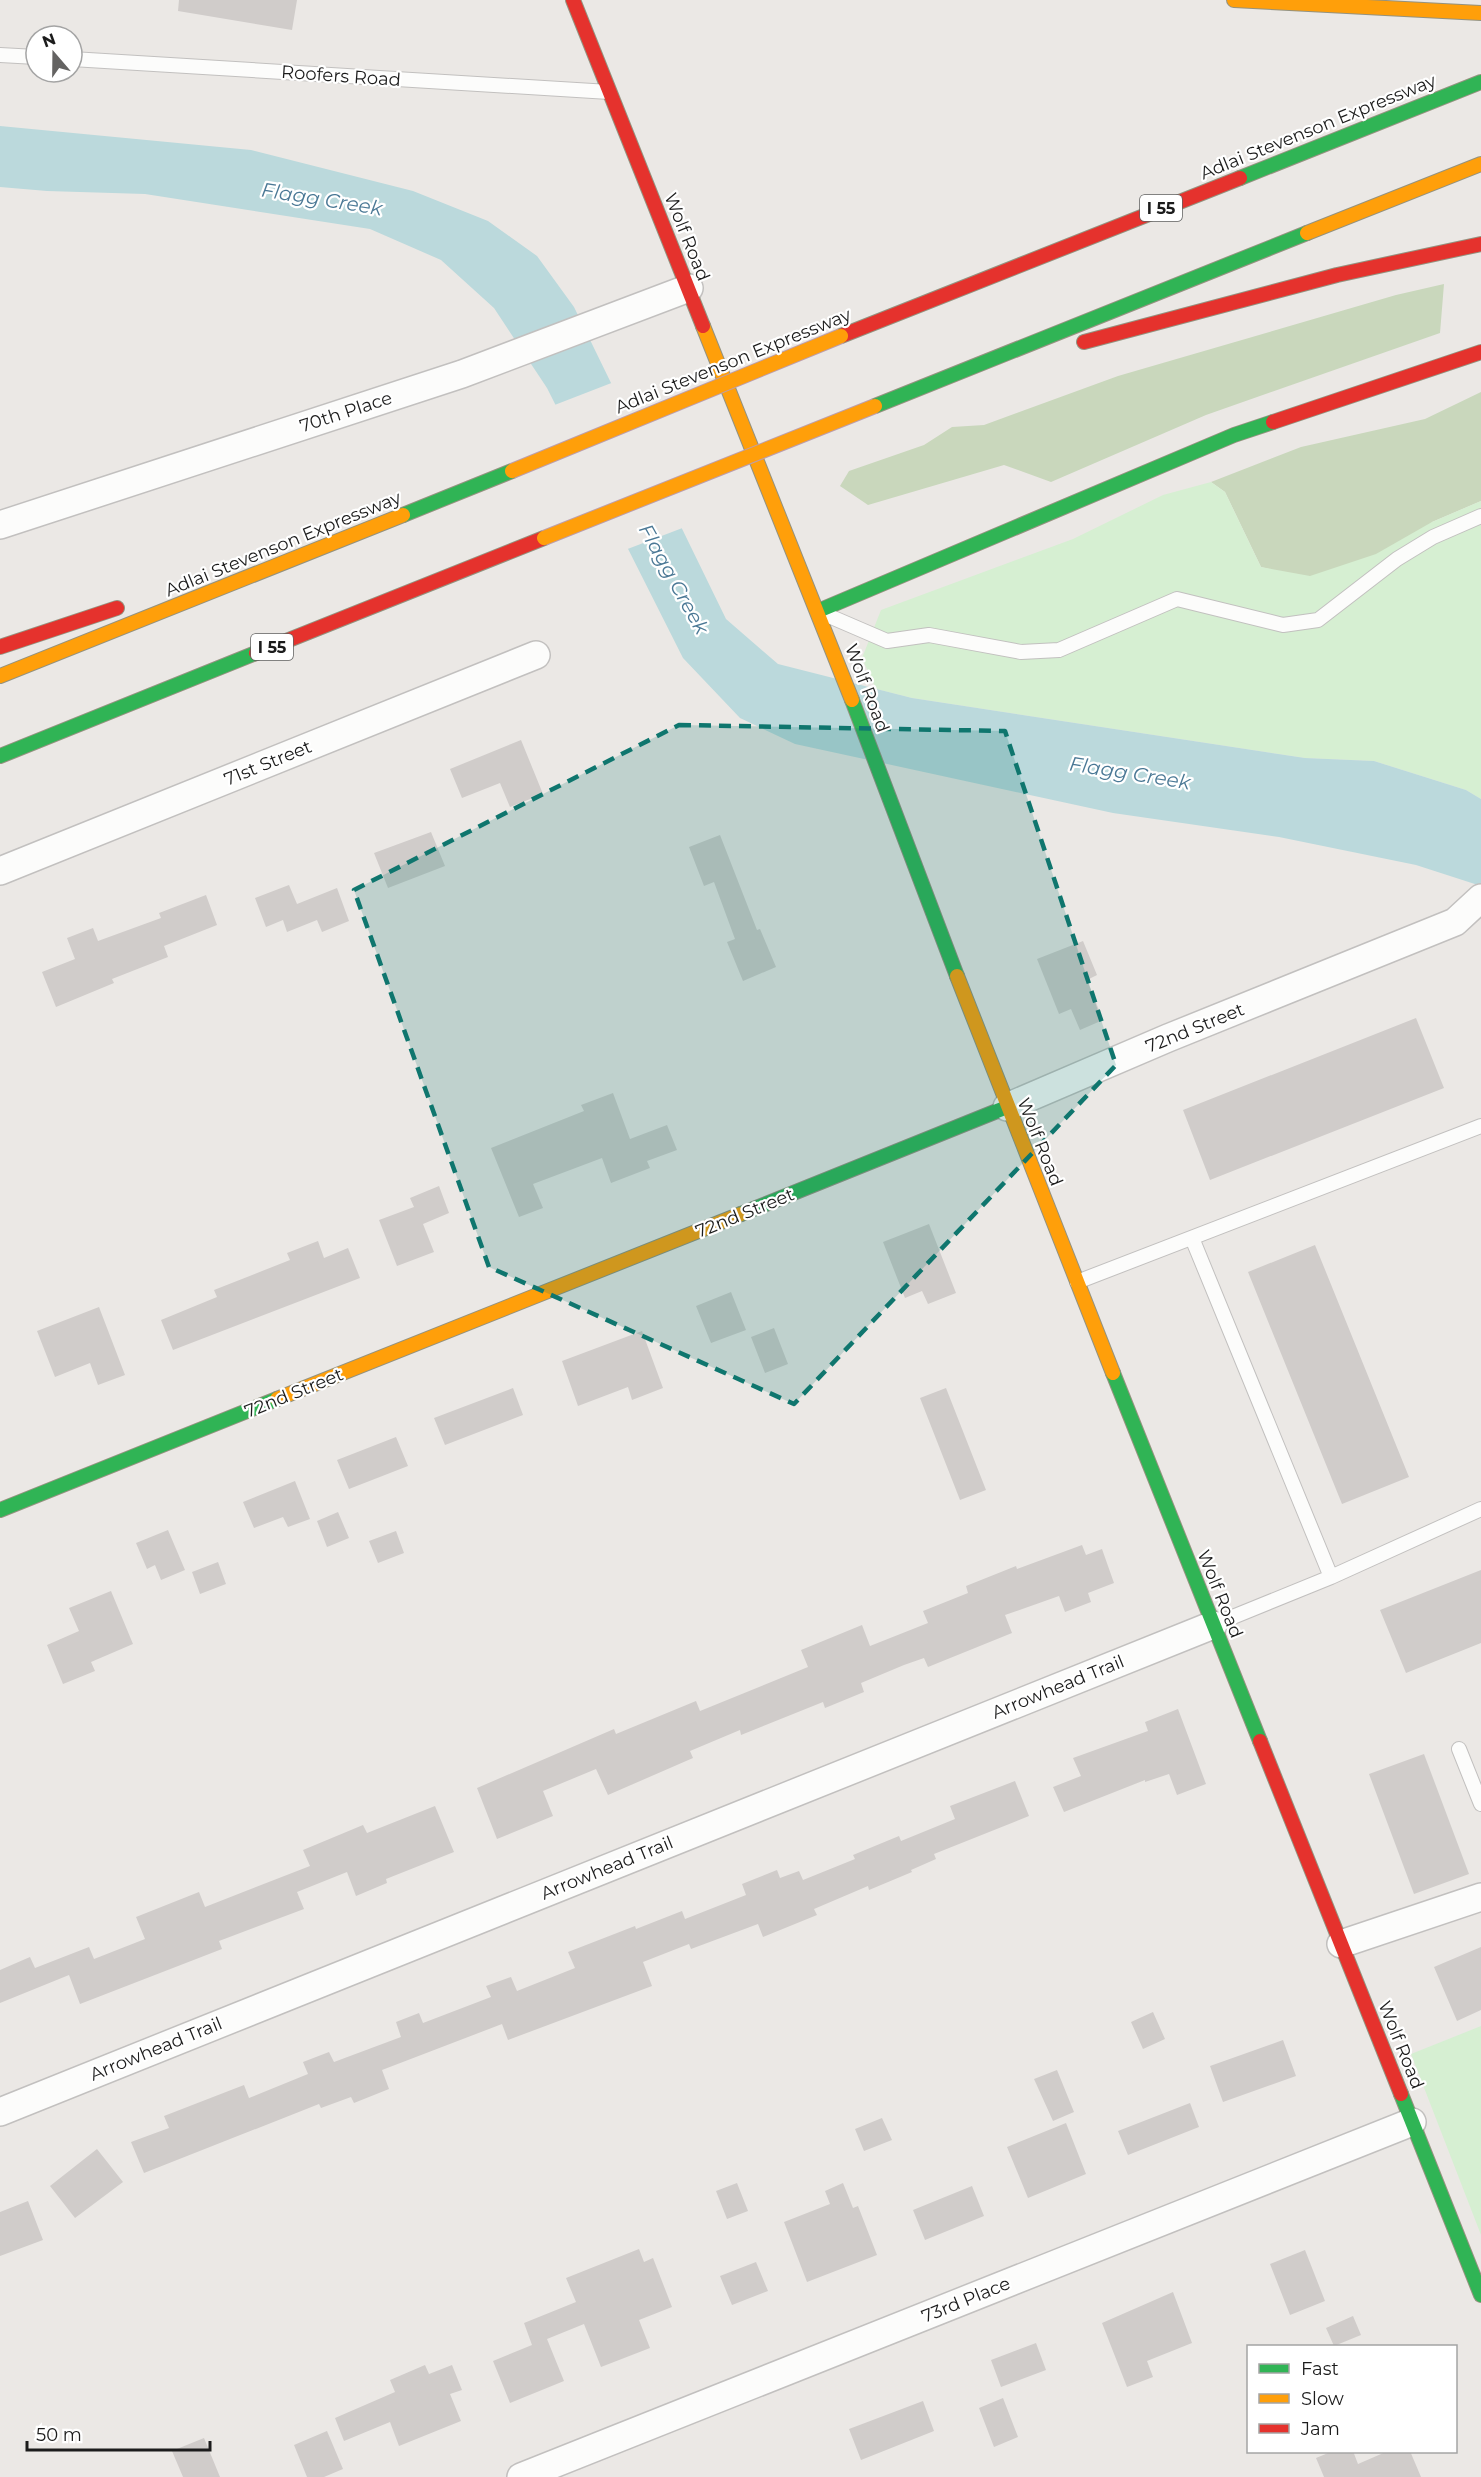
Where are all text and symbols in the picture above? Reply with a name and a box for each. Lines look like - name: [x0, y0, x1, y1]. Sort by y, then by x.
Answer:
- north arrow: [24, 24, 84, 84]
- text: N: [40, 29, 58, 52]
- street label: Roofers Road: [280, 61, 402, 91]
- street label: Adlai Stevenson Expressway: [1197, 69, 1439, 185]
- water label: Flagg Creek: [260, 178, 385, 221]
- street label: Wolf Road: [659, 190, 715, 284]
- road number: I 55: [1140, 195, 1182, 221]
- street label: Adlai Stevenson Expressway: [612, 303, 854, 419]
- street label: 70th Place: [297, 387, 395, 437]
- street label: Adlai Stevenson Expressway: [162, 486, 404, 602]
- water label: Flagg Creek: [634, 520, 715, 639]
- road number: I 55: [251, 634, 293, 660]
- street label: Wolf Road: [840, 641, 894, 735]
- street label: 71st Street: [221, 735, 315, 791]
- water label: Flagg Creek: [1068, 752, 1193, 795]
- street label: 72nd Street: [1143, 998, 1247, 1058]
- street label: Wolf Road: [1012, 1095, 1068, 1189]
- street label: 72nd Street: [693, 1183, 797, 1243]
- street label: 72nd Street: [242, 1363, 346, 1423]
- street label: Wolf Road: [1192, 1547, 1248, 1641]
- street label: Arrowhead Trail: [989, 1650, 1127, 1724]
- street label: Arrowhead Trail: [538, 1831, 676, 1905]
- street label: Wolf Road: [1373, 1998, 1429, 2092]
- street label: Arrowhead Trail: [87, 2012, 225, 2086]
- street label: 73rd Place: [918, 2272, 1014, 2328]
- legend: [1247, 2345, 1457, 2453]
- text: Fast: [1301, 2358, 1339, 2380]
- text: Slow: [1301, 2388, 1344, 2410]
- scale bar: [27, 2414, 210, 2452]
- text: Jam: [1300, 2418, 1340, 2440]
- text: 50 m: [36, 2424, 82, 2446]

